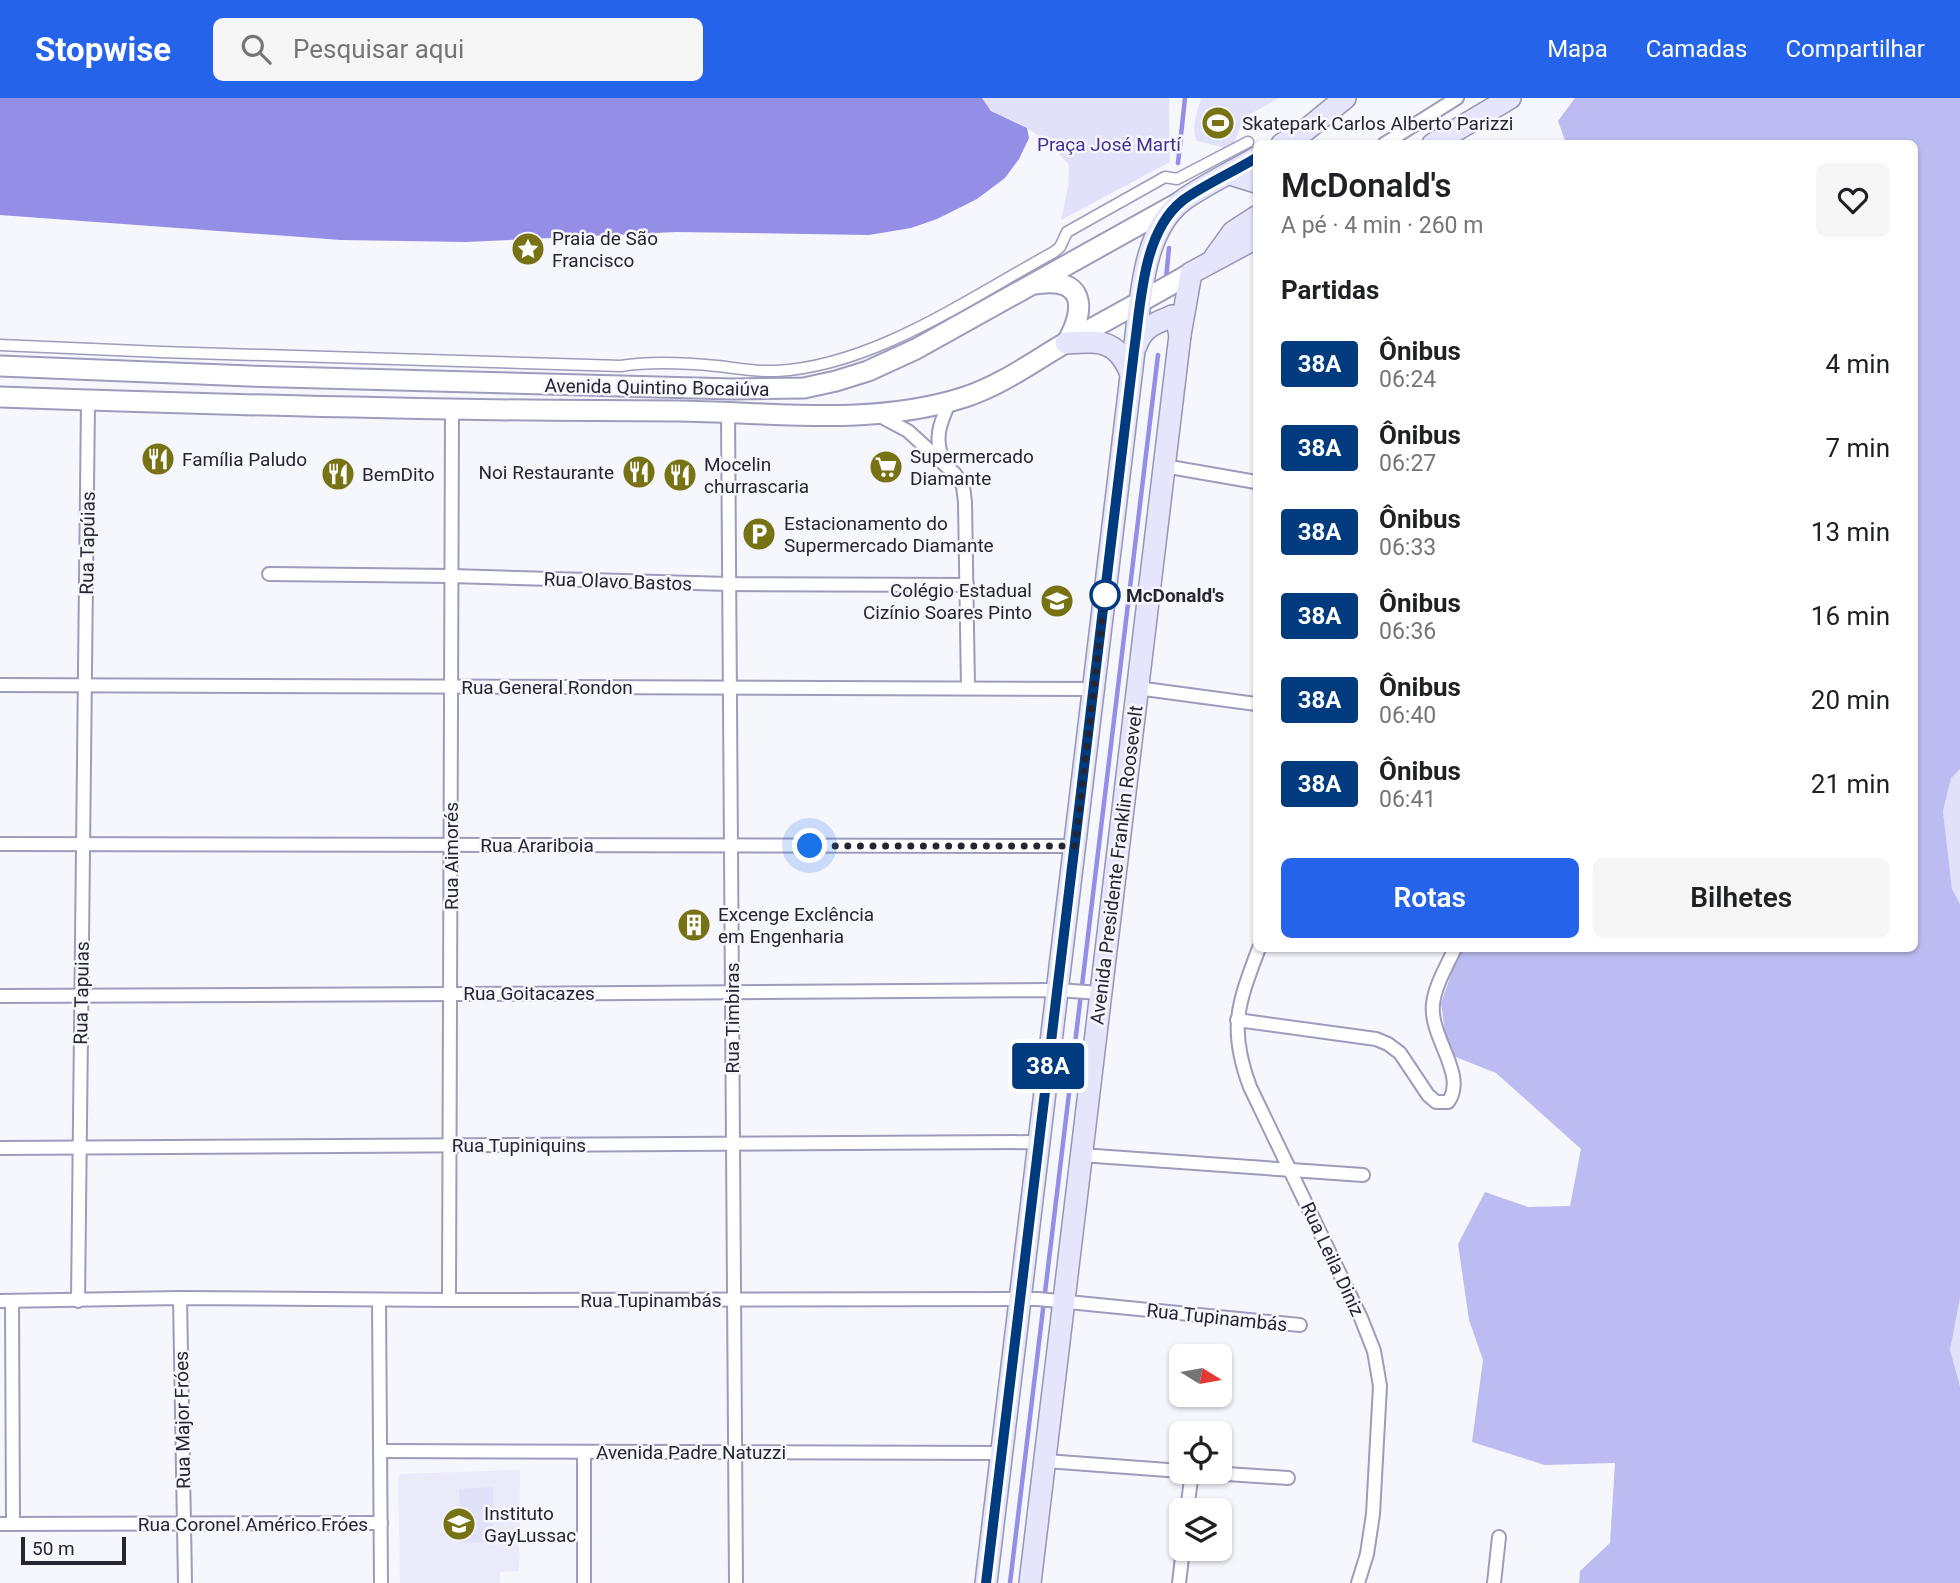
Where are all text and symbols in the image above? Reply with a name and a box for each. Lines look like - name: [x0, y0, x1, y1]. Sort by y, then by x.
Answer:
- search box: [213, 18, 703, 81]
- text: Stopwise: [35, 30, 171, 69]
- icon: search: [237, 30, 275, 68]
- text: Pesquisar aqui: [293, 34, 464, 64]
- text: Mapa: [1547, 35, 1608, 63]
- text: Camadas: [1646, 35, 1747, 63]
- text: Compartilhar: [1785, 35, 1925, 63]
- sports icon: Skatepark Carlos Alberto Parizzi: [1199, 104, 1237, 142]
- place label: Skatepark Carlos Alberto Parizzi: [1242, 112, 1513, 135]
- park label: Praça José Martí: [1037, 133, 1182, 156]
- button: heart: [1816, 163, 1890, 237]
- text: McDonald's: [1281, 166, 1452, 205]
- text: A pé · 4 min · 260 m: [1281, 212, 1483, 239]
- place label: Praia de São Francisco: [552, 227, 658, 272]
- place icon: Praia de São Francisco: [509, 230, 547, 268]
- text: Partidas: [1281, 275, 1379, 305]
- text: Ônibus: [1379, 336, 1461, 366]
- text: 4 min: [1825, 349, 1890, 379]
- text: 38A: [1298, 350, 1341, 378]
- text: 06:24: [1379, 366, 1436, 393]
- street label: Avenida Quintino Bocaiúva: [544, 374, 770, 401]
- text: Ônibus: [1379, 420, 1461, 450]
- text: 7 min: [1825, 433, 1890, 463]
- text: 38A: [1298, 434, 1341, 462]
- restaurant icon: Família Paludo: [139, 440, 177, 478]
- place label: Supermercado Diamante: [910, 445, 1034, 490]
- place label: Família Paludo: [182, 448, 307, 471]
- supermarket icon: Supermercado Diamante: [867, 448, 905, 486]
- text: 06:27: [1379, 450, 1436, 477]
- restaurant icon: Noi Restaurante: [620, 453, 658, 491]
- place label: Mocelin churrascaria: [704, 453, 809, 498]
- restaurant icon: BemDito: [319, 455, 357, 493]
- restaurant icon: Mocelin churrascaria: [661, 456, 699, 494]
- place label: Noi Restaurante: [478, 461, 614, 484]
- place label: BemDito: [362, 463, 435, 486]
- street label: Rua Tapúias: [75, 491, 100, 595]
- text: Ônibus: [1379, 504, 1461, 534]
- place label: Estacionamento do Supermercado Diamante: [784, 512, 994, 557]
- parking icon: Estacionamento do Supermercado Diamante: [740, 515, 778, 553]
- text: 13 min: [1811, 517, 1890, 547]
- text: 38A: [1298, 518, 1341, 546]
- text: 06:33: [1379, 534, 1436, 561]
- street label: Rua Olavo Bastos: [543, 567, 693, 596]
- place label: Colégio Estadual Cizínio Soares Pinto: [863, 579, 1032, 624]
- marker: McDonald's: [1090, 580, 1120, 610]
- school or university icon: Colégio Estadual Cizínio Soares Pinto: [1038, 582, 1076, 620]
- place label: McDonald's: [1126, 584, 1224, 607]
- text: Ônibus: [1379, 588, 1461, 618]
- text: 16 min: [1811, 601, 1890, 631]
- text: 38A: [1298, 602, 1341, 630]
- text: 06:36: [1379, 618, 1436, 645]
- text: Ônibus: [1379, 672, 1461, 702]
- street label: Rua General Rondon: [461, 676, 633, 699]
- text: 20 min: [1811, 685, 1890, 715]
- text: 38A: [1298, 686, 1341, 714]
- text: 06:40: [1379, 702, 1436, 729]
- street label: Avenida Presidente Franklin Roosevelt: [1085, 704, 1147, 1026]
- text: Ônibus: [1379, 756, 1461, 786]
- text: 21 min: [1811, 769, 1890, 799]
- text: 38A: [1298, 770, 1341, 798]
- text: 06:41: [1379, 786, 1436, 813]
- street label: Rua Aimorés: [440, 802, 463, 910]
- your location: [792, 828, 827, 863]
- street label: Rua Arariboia: [480, 834, 594, 857]
- button: Rotas: [1281, 858, 1579, 938]
- button: Bilhetes: [1593, 858, 1890, 938]
- place label: Excenge Exclência em Engenharia: [718, 903, 874, 948]
- building icon: Excenge Exclência em Engenharia: [675, 906, 713, 944]
- street label: Rua Tapuias: [69, 941, 94, 1045]
- street label: Rua Timbiras: [721, 963, 744, 1073]
- street label: Rua Goitacazes: [463, 982, 595, 1005]
- line badge: 38A: [1008, 1043, 1088, 1089]
- text: 38A: [1026, 1052, 1070, 1080]
- street label: Rua Tupiniquins: [452, 1134, 586, 1157]
- street label: Rua Leila Diniz: [1296, 1198, 1369, 1320]
- street label: Rua Tupinambás: [580, 1289, 722, 1312]
- street label: Rua Tupinambás: [1145, 1299, 1288, 1336]
- north arrow: [1169, 1344, 1232, 1407]
- map controls: [1169, 1344, 1232, 1561]
- street label: Rua Major Fróes: [170, 1351, 195, 1489]
- button: locate: [1169, 1421, 1232, 1484]
- street label: Avenida Padre Natuzzi: [596, 1441, 786, 1464]
- button: layers: [1169, 1498, 1232, 1561]
- place label: Instituto GayLussac: [484, 1502, 576, 1547]
- school or university icon: Instituto GayLussac: [440, 1505, 478, 1543]
- street label: Rua Coronel Américo Fróes: [138, 1513, 368, 1536]
- scale bar: [21, 1534, 126, 1566]
- text: 50 m: [32, 1537, 75, 1560]

